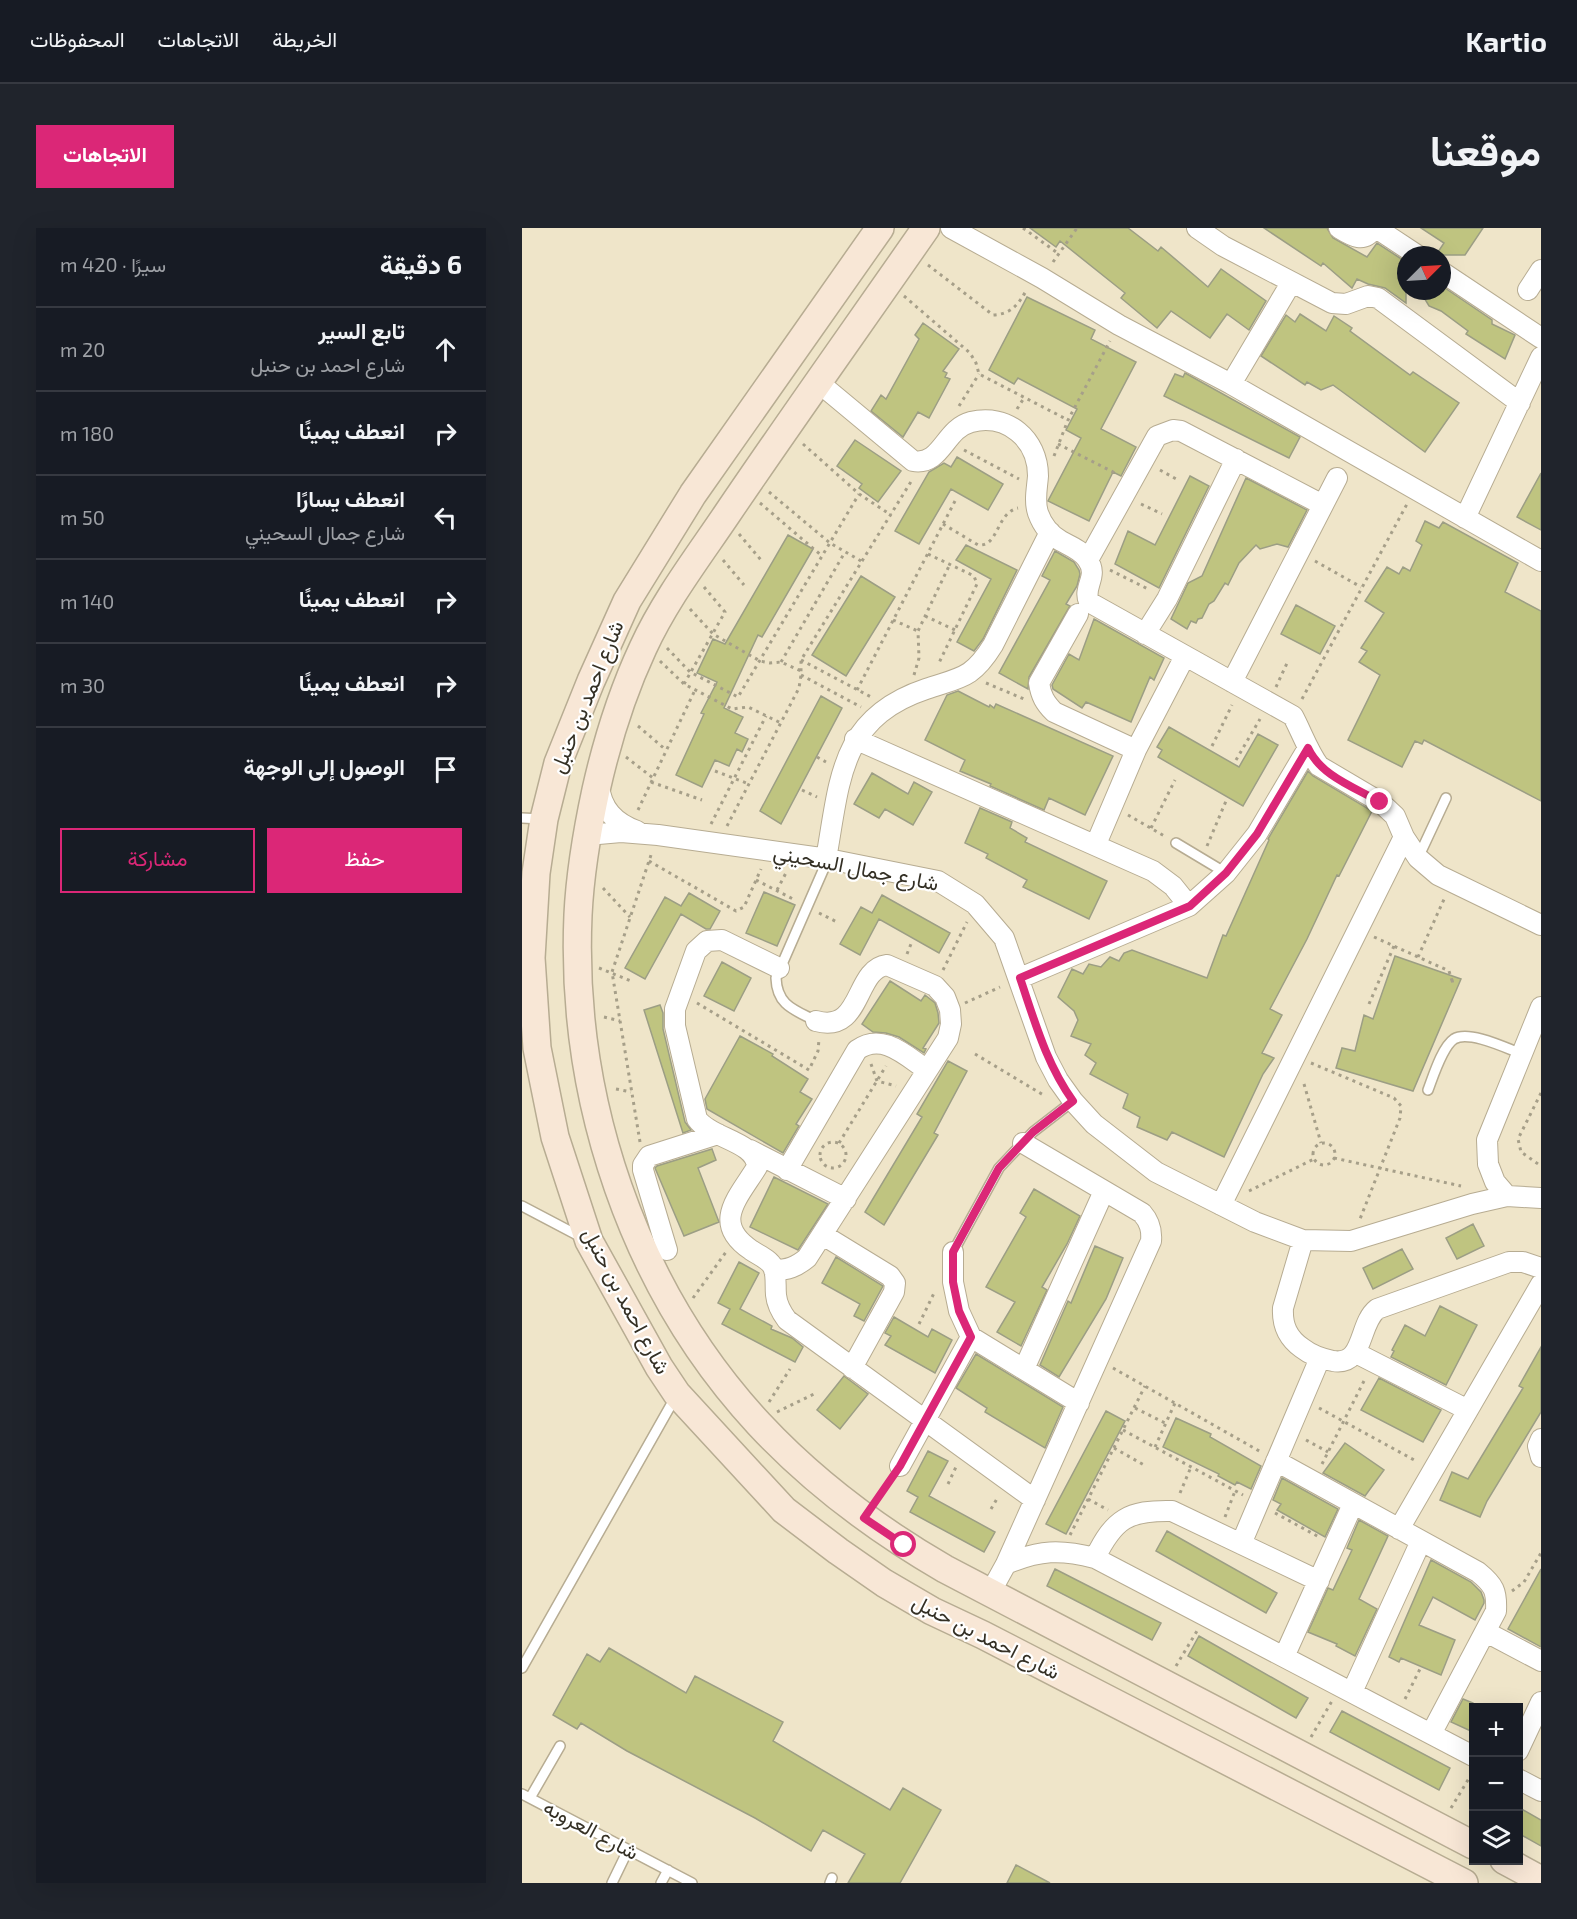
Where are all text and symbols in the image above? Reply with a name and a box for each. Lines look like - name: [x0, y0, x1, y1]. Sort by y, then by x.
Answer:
- text: Kartio: [1466, 24, 1547, 58]
- text: المحفوظات: [30, 26, 125, 51]
- text: الاتجاهات: [158, 26, 239, 51]
- text: الخريطة: [272, 26, 337, 51]
- text: موقعنا: [1430, 124, 1541, 174]
- button: الاتجاهات: [36, 125, 174, 188]
- north arrow: [1397, 246, 1451, 300]
- text: 6 دقيقة: [380, 248, 462, 279]
- text: سيرًا · 420 m: [60, 252, 166, 276]
- text: تابع السير: [318, 317, 405, 343]
- icon: ahead: [429, 333, 462, 366]
- text: 20 m: [60, 337, 105, 361]
- text: شارع احمد بن حنبل: [250, 352, 405, 376]
- text: انعطف يمينًا: [299, 417, 405, 443]
- icon: right: [429, 417, 462, 450]
- text: 180 m: [60, 421, 114, 445]
- text: انعطف يسارًا: [296, 485, 405, 511]
- icon: left: [429, 501, 462, 534]
- text: 50 m: [60, 505, 105, 529]
- text: شارع جمال السحيني: [245, 520, 405, 544]
- text: انعطف يمينًا: [299, 585, 405, 611]
- icon: right: [429, 585, 462, 618]
- text: 140 m: [60, 589, 114, 613]
- street label: شارع احمد بن حنبل: [544, 617, 630, 777]
- text: انعطف يمينًا: [299, 669, 405, 695]
- icon: right: [429, 669, 462, 702]
- text: 30 m: [60, 673, 105, 697]
- text: الوصول إلى الوجهة: [243, 753, 405, 779]
- icon: arrive: [429, 753, 462, 786]
- route end: [1366, 788, 1392, 814]
- button: مشاركة: [60, 828, 255, 893]
- button: حفظ: [267, 828, 462, 893]
- street label: شارع جمال السحيني: [770, 838, 941, 901]
- street label: شارع احمد بن حنبل: [576, 1223, 676, 1379]
- route start: [890, 1531, 916, 1557]
- street label: شارع احمد بن حنبل: [907, 1588, 1065, 1686]
- map controls: [1469, 1703, 1523, 1865]
- button: +: [1469, 1703, 1523, 1757]
- button: −: [1469, 1757, 1523, 1811]
- street label: شارع العروبه: [538, 1793, 644, 1867]
- button: layers: [1469, 1811, 1523, 1865]

